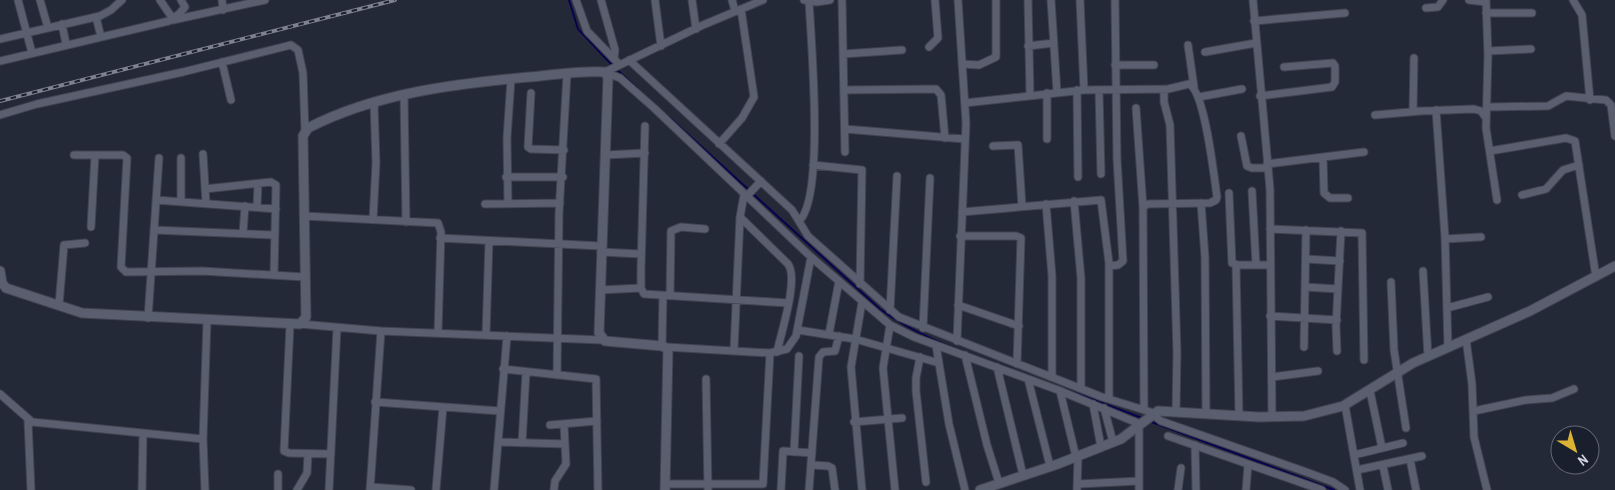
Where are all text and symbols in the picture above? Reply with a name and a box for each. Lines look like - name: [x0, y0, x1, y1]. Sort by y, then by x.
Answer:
- north arrow: [1550, 425, 1600, 475]
- text: N: [1574, 451, 1592, 470]

